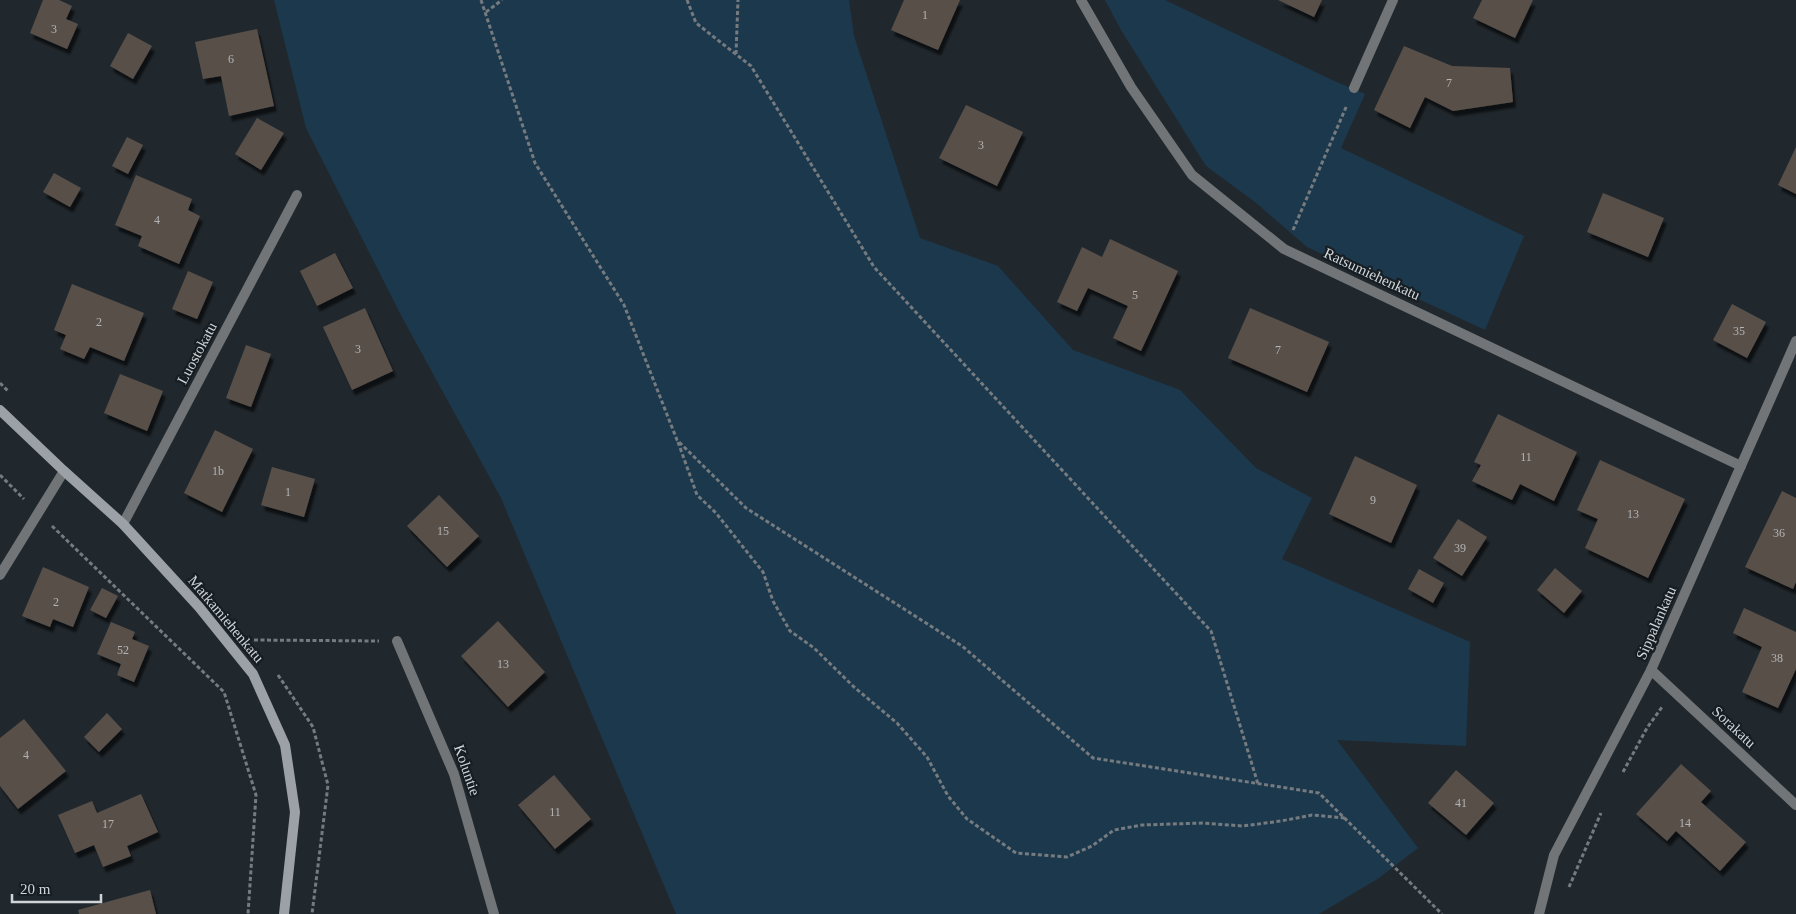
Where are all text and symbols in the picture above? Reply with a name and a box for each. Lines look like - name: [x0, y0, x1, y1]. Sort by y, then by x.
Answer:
- house number: 1: [922, 8, 928, 22]
- house number: 3: [51, 22, 57, 36]
- house number: 6: [228, 52, 234, 66]
- house number: 7: [1446, 76, 1452, 90]
- house number: 3: [978, 138, 984, 152]
- house number: 4: [154, 213, 160, 227]
- street label: Ratsumiehenkatu: [1321, 245, 1423, 303]
- house number: 5: [1132, 288, 1138, 302]
- house number: 2: [96, 315, 102, 329]
- street label: Luostokatu: [174, 319, 220, 387]
- house number: 35: [1733, 324, 1745, 338]
- house number: 3: [355, 342, 361, 356]
- house number: 7: [1275, 343, 1281, 357]
- house number: 11: [1520, 450, 1532, 464]
- house number: 1b: [212, 464, 224, 478]
- house number: 1: [285, 485, 291, 499]
- house number: 9: [1370, 493, 1376, 507]
- house number: 13: [1627, 507, 1639, 521]
- house number: 15: [437, 524, 449, 538]
- house number: 36: [1773, 526, 1785, 540]
- house number: 39: [1454, 541, 1466, 555]
- street label: Matkamiehenkatu: [185, 572, 267, 666]
- street label: Sippalankatu: [1633, 584, 1679, 662]
- house number: 2: [53, 595, 59, 609]
- house number: 52: [117, 643, 129, 657]
- house number: 38: [1771, 651, 1783, 665]
- house number: 13: [497, 657, 509, 671]
- street label: Sorakatu: [1709, 703, 1759, 751]
- street label: Koluntie: [451, 743, 483, 798]
- house number: 4: [23, 748, 29, 762]
- house number: 41: [1455, 796, 1467, 810]
- house number: 11: [549, 805, 561, 819]
- house number: 14: [1679, 816, 1691, 830]
- house number: 17: [102, 817, 114, 831]
- scale bar: [12, 872, 101, 904]
- text: 20 m: [20, 881, 51, 897]

